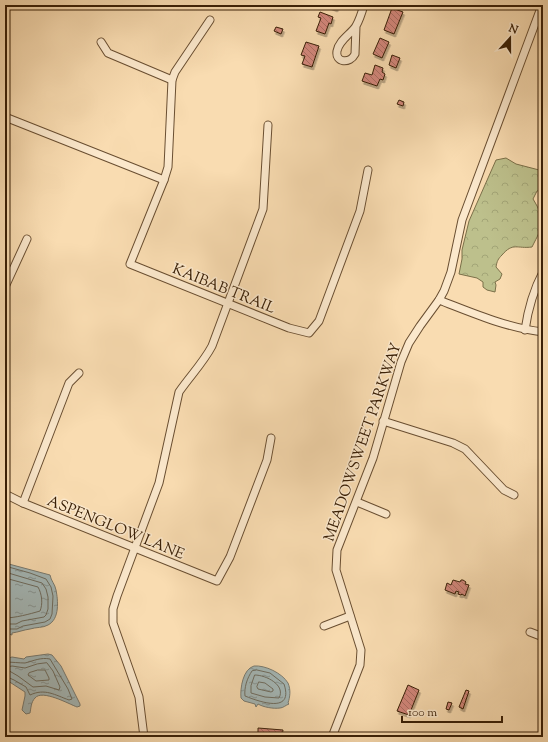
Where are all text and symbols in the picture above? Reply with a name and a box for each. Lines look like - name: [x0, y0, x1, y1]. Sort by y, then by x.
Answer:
- north arrow: [490, 18, 530, 58]
- text: N: [505, 20, 520, 39]
- street label: KAIBAB TRAIL: [169, 259, 278, 320]
- street label: MEADOWSWEET PARKWAY: [320, 340, 407, 545]
- street label: ASPENGLOW LANE: [44, 491, 187, 566]
- scale bar: [402, 698, 502, 724]
- text: 100 m: [408, 704, 437, 722]

